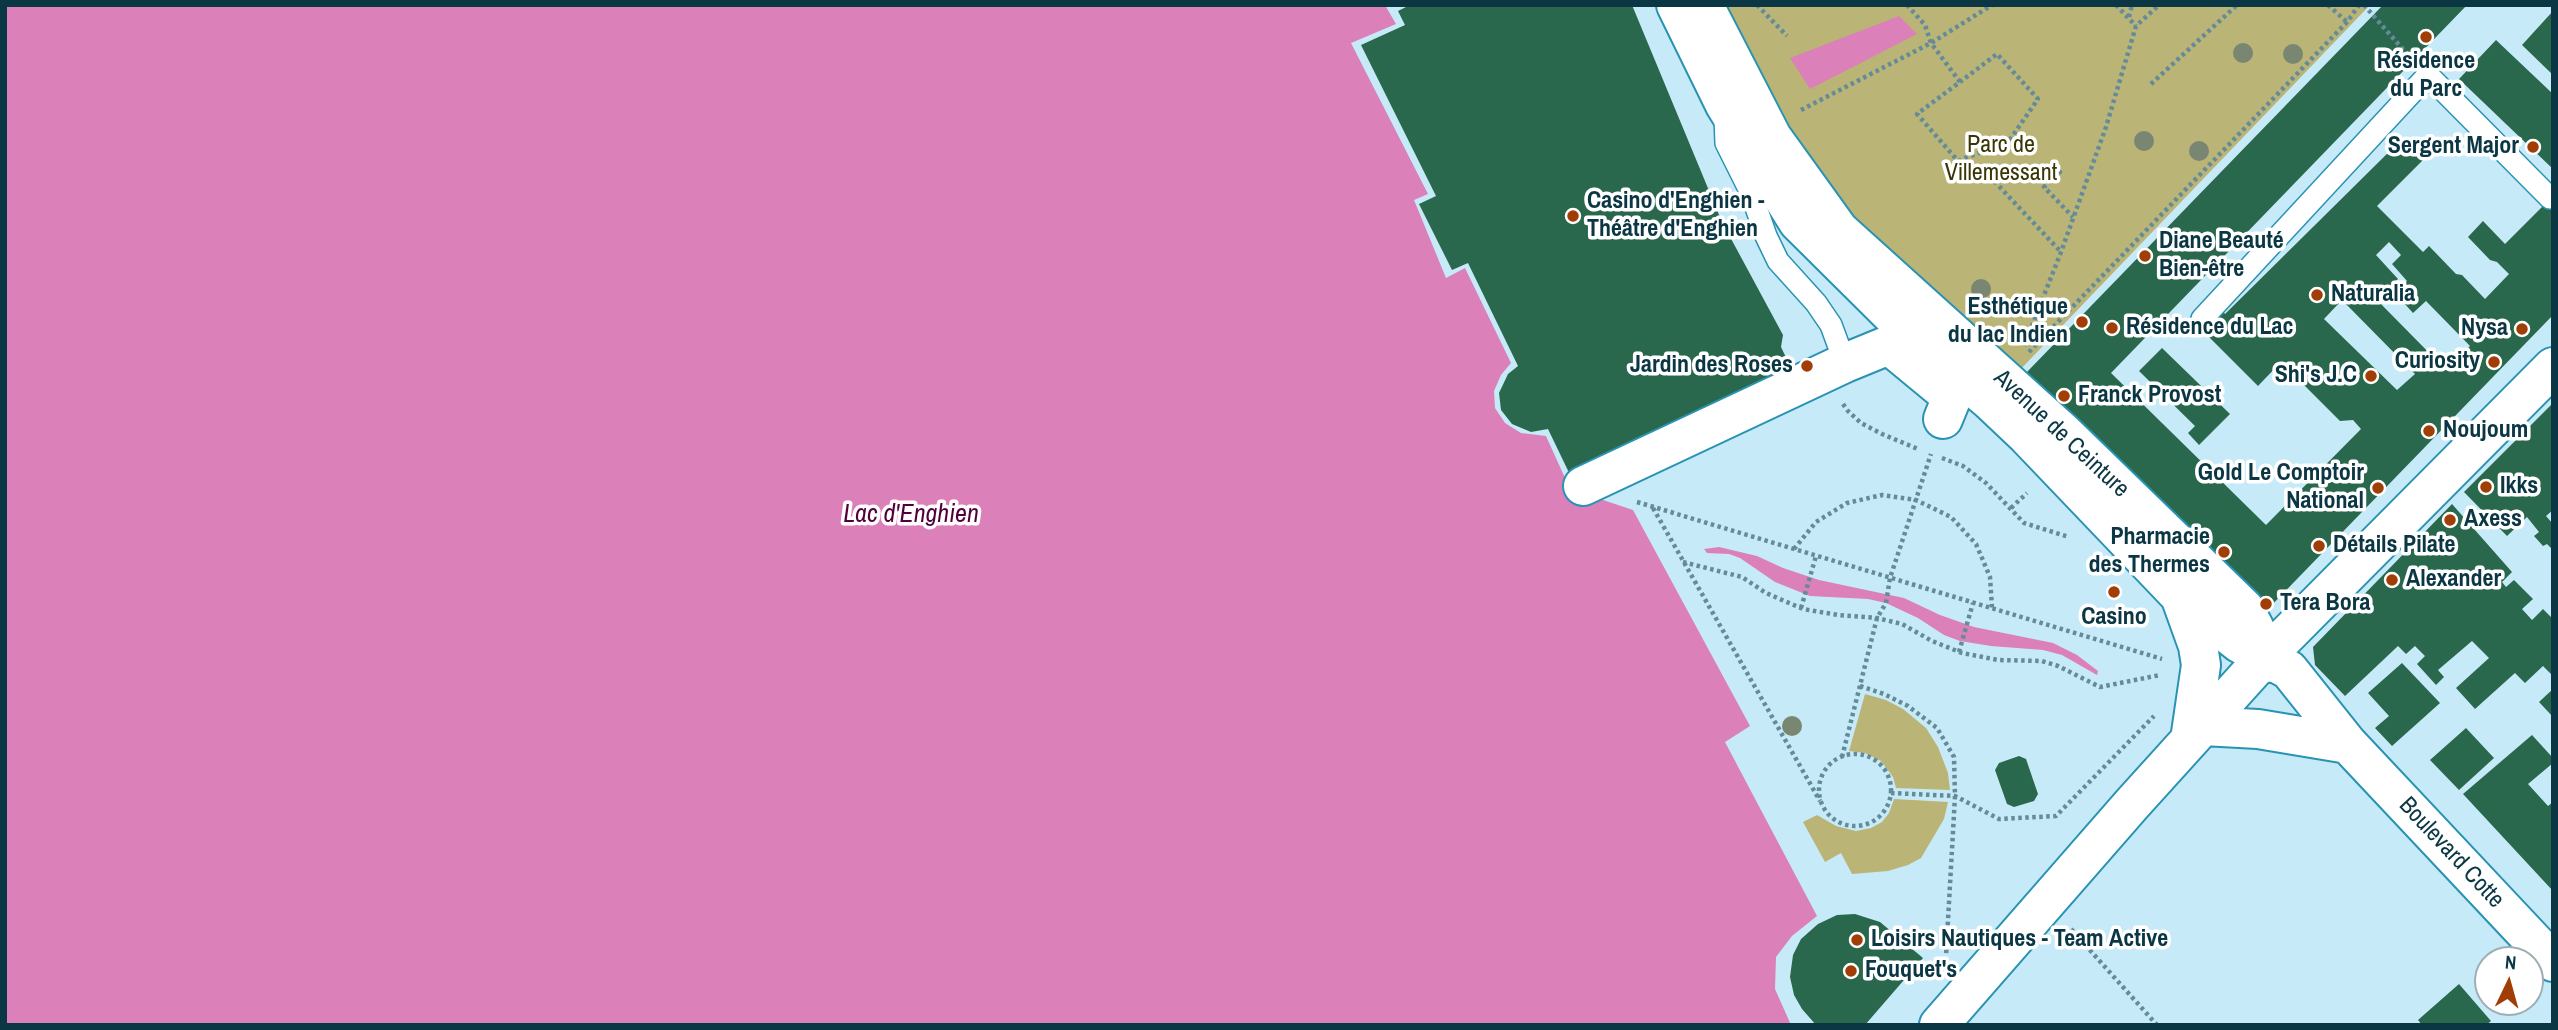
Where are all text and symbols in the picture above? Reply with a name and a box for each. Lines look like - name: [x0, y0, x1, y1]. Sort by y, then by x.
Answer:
- marker: Résidence du Parc: [2418, 29, 2434, 45]
- place label: Résidence du Parc: [2377, 48, 2475, 104]
- park label: Parc de Villemessant: [1945, 132, 2057, 188]
- place label: Sergent Major: [2388, 133, 2519, 161]
- marker: Sergent Major: [2525, 139, 2541, 155]
- place label: Casino d'Enghien - Théâtre d'Enghien: [1587, 188, 1764, 244]
- marker: Casino d'Enghien - Théâtre d'Enghien: [1565, 208, 1581, 224]
- place label: Diane Beauté Bien-être: [2159, 228, 2284, 284]
- marker: Diane Beauté Bien-être: [2137, 248, 2153, 264]
- place label: Naturalia: [2331, 281, 2415, 309]
- marker: Naturalia: [2309, 287, 2325, 303]
- place label: Esthétique du lac Indien: [1948, 294, 2068, 350]
- marker: Esthétique du lac Indien: [2074, 314, 2090, 330]
- place label: Résidence du Lac: [2126, 314, 2293, 342]
- place label: Nysa: [2461, 315, 2508, 343]
- marker: Résidence du Lac: [2104, 320, 2120, 336]
- marker: Nysa: [2514, 321, 2530, 337]
- place label: Curiosity: [2395, 348, 2480, 376]
- place label: Jardin des Roses: [1630, 352, 1793, 380]
- marker: Curiosity: [2486, 354, 2502, 370]
- marker: Jardin des Roses: [1799, 358, 1815, 374]
- place label: Shi's J.C: [2275, 362, 2357, 390]
- street label: Avenue de Ceinture: [1987, 364, 2135, 504]
- marker: Shi's J.C: [2363, 368, 2379, 384]
- place label: Franck Provost: [2078, 382, 2221, 410]
- marker: Franck Provost: [2056, 388, 2072, 404]
- place label: Noujoum: [2443, 417, 2528, 445]
- marker: Noujoum: [2421, 423, 2437, 439]
- place label: Gold Le Comptoir National: [2198, 460, 2364, 516]
- place label: Ikks: [2500, 473, 2538, 501]
- marker: Ikks: [2478, 479, 2494, 495]
- marker: Gold Le Comptoir National: [2370, 480, 2386, 496]
- water label: Lac d'Enghien: [843, 499, 979, 531]
- place label: Axess: [2464, 506, 2522, 534]
- marker: Axess: [2442, 512, 2458, 528]
- place label: Pharmacie des Thermes: [2089, 524, 2210, 580]
- place label: Détails Pilate: [2333, 532, 2456, 560]
- marker: Détails Pilate: [2311, 538, 2327, 554]
- marker: Pharmacie des Thermes: [2216, 544, 2232, 560]
- place label: Alexander: [2406, 566, 2501, 594]
- marker: Alexander: [2384, 572, 2400, 588]
- marker: Casino: [2106, 584, 2122, 600]
- place label: Tera Bora: [2280, 590, 2370, 618]
- marker: Tera Bora: [2258, 596, 2274, 612]
- place label: Casino: [2081, 604, 2147, 632]
- street label: Boulevard Cotte: [2392, 792, 2510, 914]
- place label: Loisirs Nautiques - Team Active: [1871, 926, 2168, 954]
- marker: Loisirs Nautiques - Team Active: [1849, 932, 1865, 948]
- north arrow: [2474, 946, 2544, 1016]
- text: N: [2504, 949, 2517, 976]
- place label: Fouquet's: [1865, 957, 1957, 985]
- marker: Fouquet's: [1843, 963, 1859, 979]

